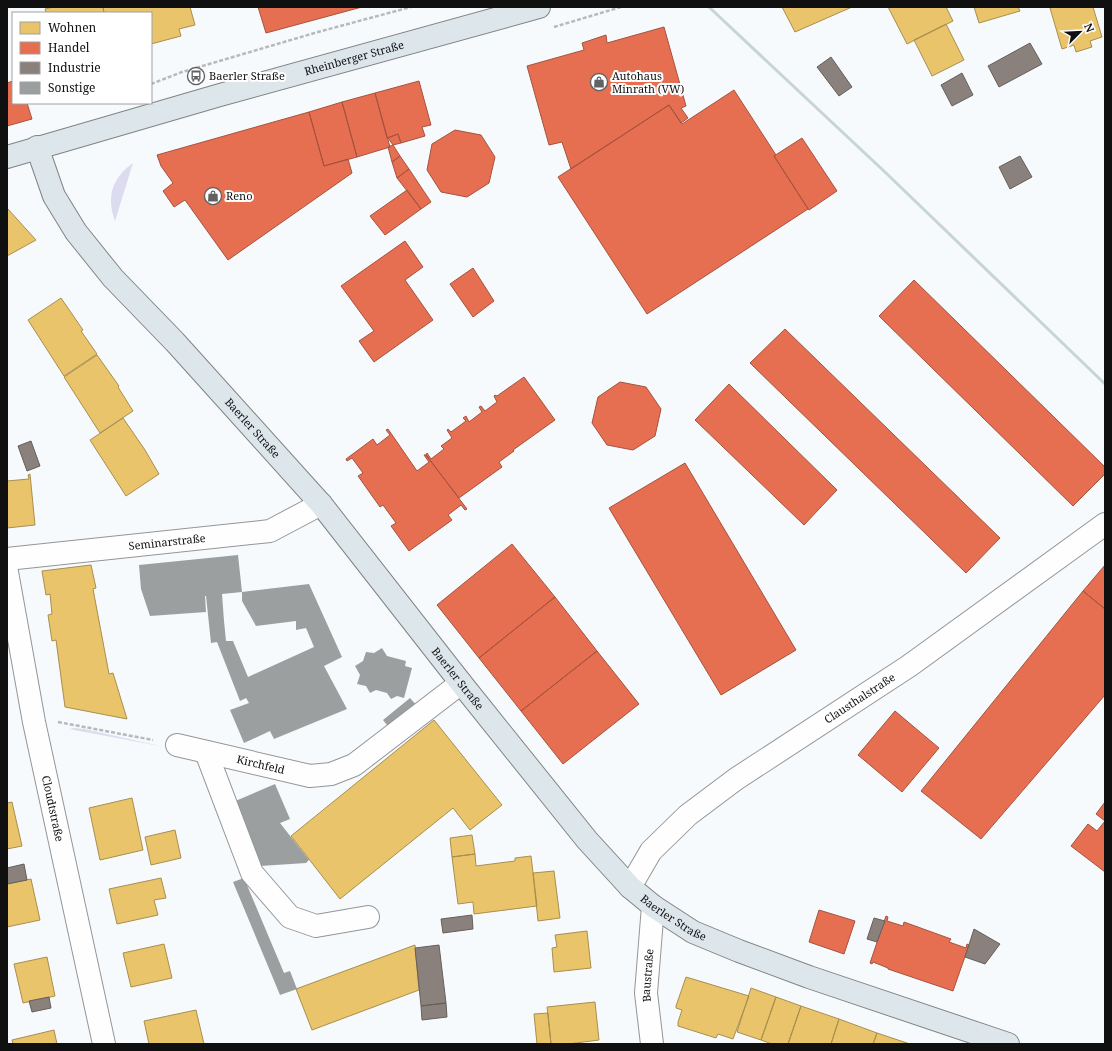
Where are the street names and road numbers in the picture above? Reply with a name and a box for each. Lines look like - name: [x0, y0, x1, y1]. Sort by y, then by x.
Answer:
- street label: Rheinberger Straße: [303, 37, 406, 78]
- street label: Baerler Straße: [222, 394, 284, 461]
- street label: Seminarstraße: [128, 530, 206, 553]
- street label: Baerler Straße: [429, 644, 488, 713]
- street label: Clausthalstraße: [821, 669, 898, 726]
- street label: Kirchfeld: [235, 751, 287, 777]
- street label: Cloudtstraße: [39, 774, 68, 843]
- street label: Baerler Straße: [638, 891, 709, 944]
- street label: Baustraße: [638, 948, 657, 1003]

